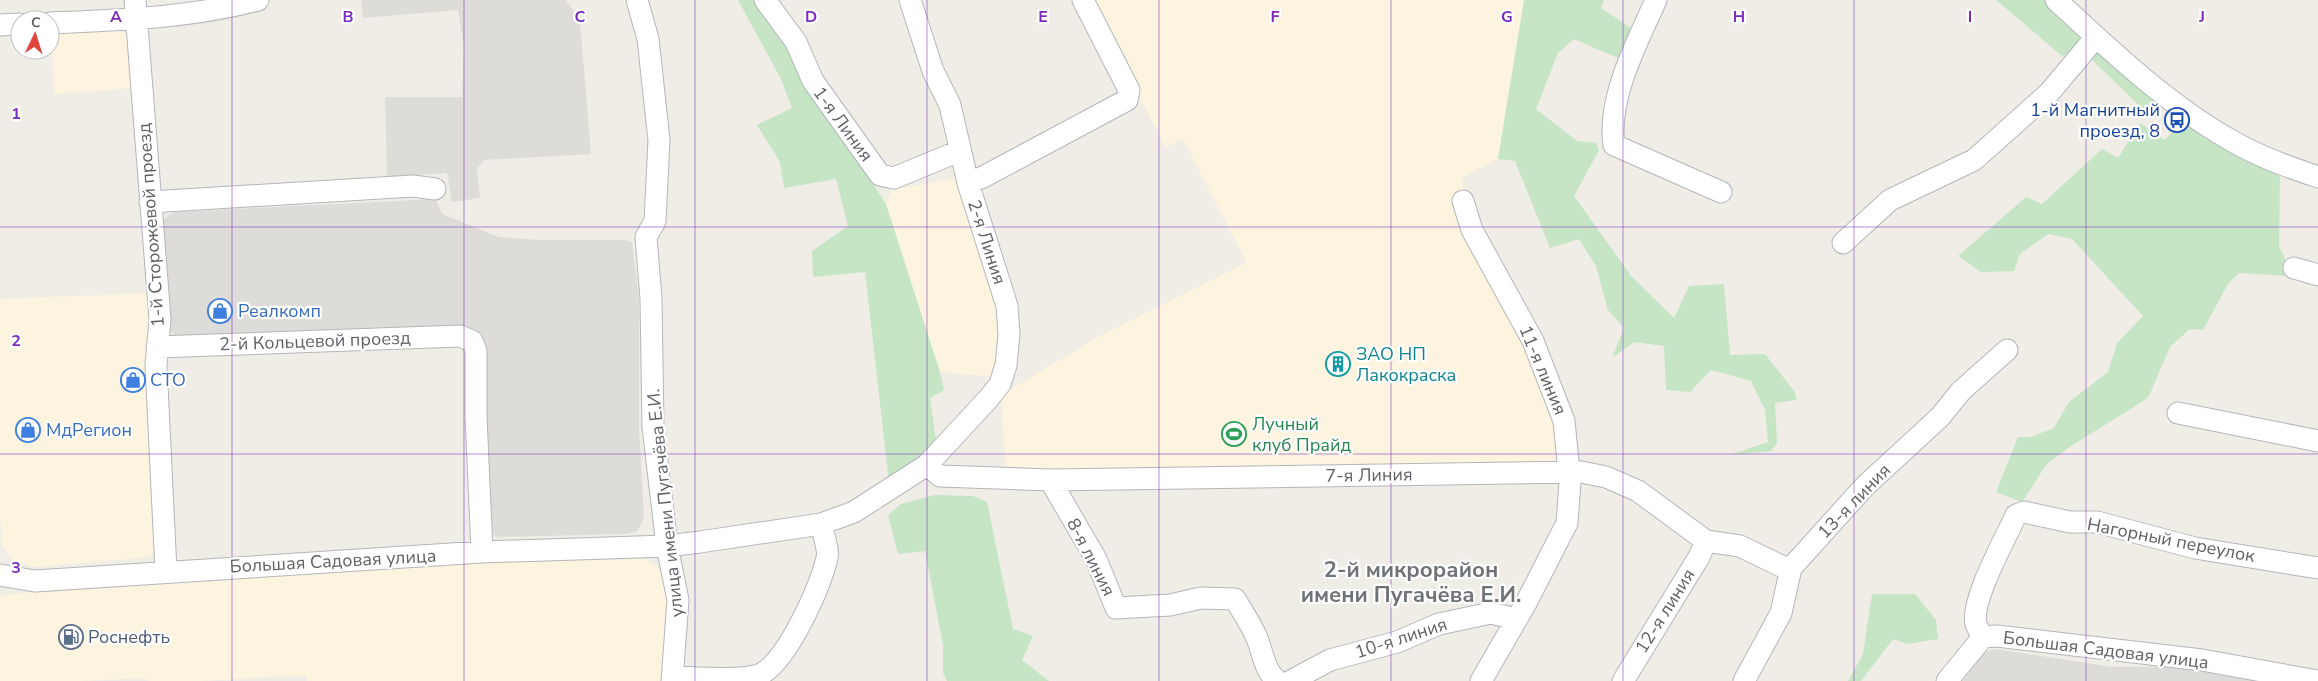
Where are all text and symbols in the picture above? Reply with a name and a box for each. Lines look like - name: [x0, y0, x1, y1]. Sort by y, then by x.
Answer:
- text: A: [110, 6, 122, 28]
- text: B: [342, 6, 354, 28]
- text: C: [575, 6, 586, 28]
- text: D: [805, 6, 817, 28]
- text: E: [1038, 6, 1048, 28]
- text: F: [1271, 6, 1280, 28]
- text: G: [1501, 6, 1513, 28]
- text: H: [1733, 6, 1745, 28]
- text: I: [1968, 6, 1972, 28]
- text: J: [2198, 6, 2205, 28]
- north arrow: [10, 10, 60, 60]
- text: С: [30, 13, 42, 32]
- street label: 1-я Линия: [808, 82, 878, 166]
- place label: 1-й Магнитный проезд, 8: [2030, 98, 2160, 143]
- text: 1: [11, 103, 21, 125]
- bus stop icon: 1-й Магнитный проезд, 8: [2164, 107, 2190, 133]
- street label: 1-й Сторожевой проезд: [132, 122, 170, 328]
- street label: 2-я Линия: [962, 197, 1012, 287]
- shop icon: Реалкомп: [207, 298, 233, 324]
- place label: Реалкомп: [238, 299, 321, 323]
- street label: 11-я линия: [1513, 322, 1573, 418]
- street label: 2-й Кольцевой проезд: [219, 326, 412, 356]
- text: 2: [11, 330, 21, 352]
- place label: ЗАО НП Лакокраска: [1356, 342, 1456, 387]
- building icon: ЗАО НП Лакокраска: [1325, 351, 1351, 377]
- shop icon: СТО: [120, 367, 146, 393]
- place label: СТО: [150, 368, 186, 392]
- street label: улица имени Пугачёва Е.И.: [641, 388, 689, 618]
- place label: Лучный клуб Прайд: [1252, 412, 1352, 457]
- shop icon: МдРегион: [15, 417, 41, 443]
- place label: МдРегион: [46, 418, 132, 442]
- sports icon: Лучный клуб Прайд: [1221, 421, 1247, 447]
- street label: 13-я линия: [1812, 458, 1896, 544]
- street label: 7-я Линия: [1325, 462, 1413, 488]
- street label: Нагорный переулок: [2085, 512, 2257, 568]
- street label: 8-я линия: [1061, 514, 1121, 600]
- street label: Большая Садовая улица: [229, 544, 437, 578]
- district label: 2-й микрорайон имени Пугачёва Е.И.: [1301, 555, 1521, 610]
- text: 3: [11, 557, 21, 579]
- street label: 12-я линия: [1630, 564, 1700, 658]
- street label: 10-я линия: [1352, 612, 1450, 664]
- fuel station icon: Роснефть: [58, 624, 84, 650]
- place label: Роснефть: [88, 625, 170, 649]
- street label: Большая Садовая улица: [2002, 625, 2210, 675]

